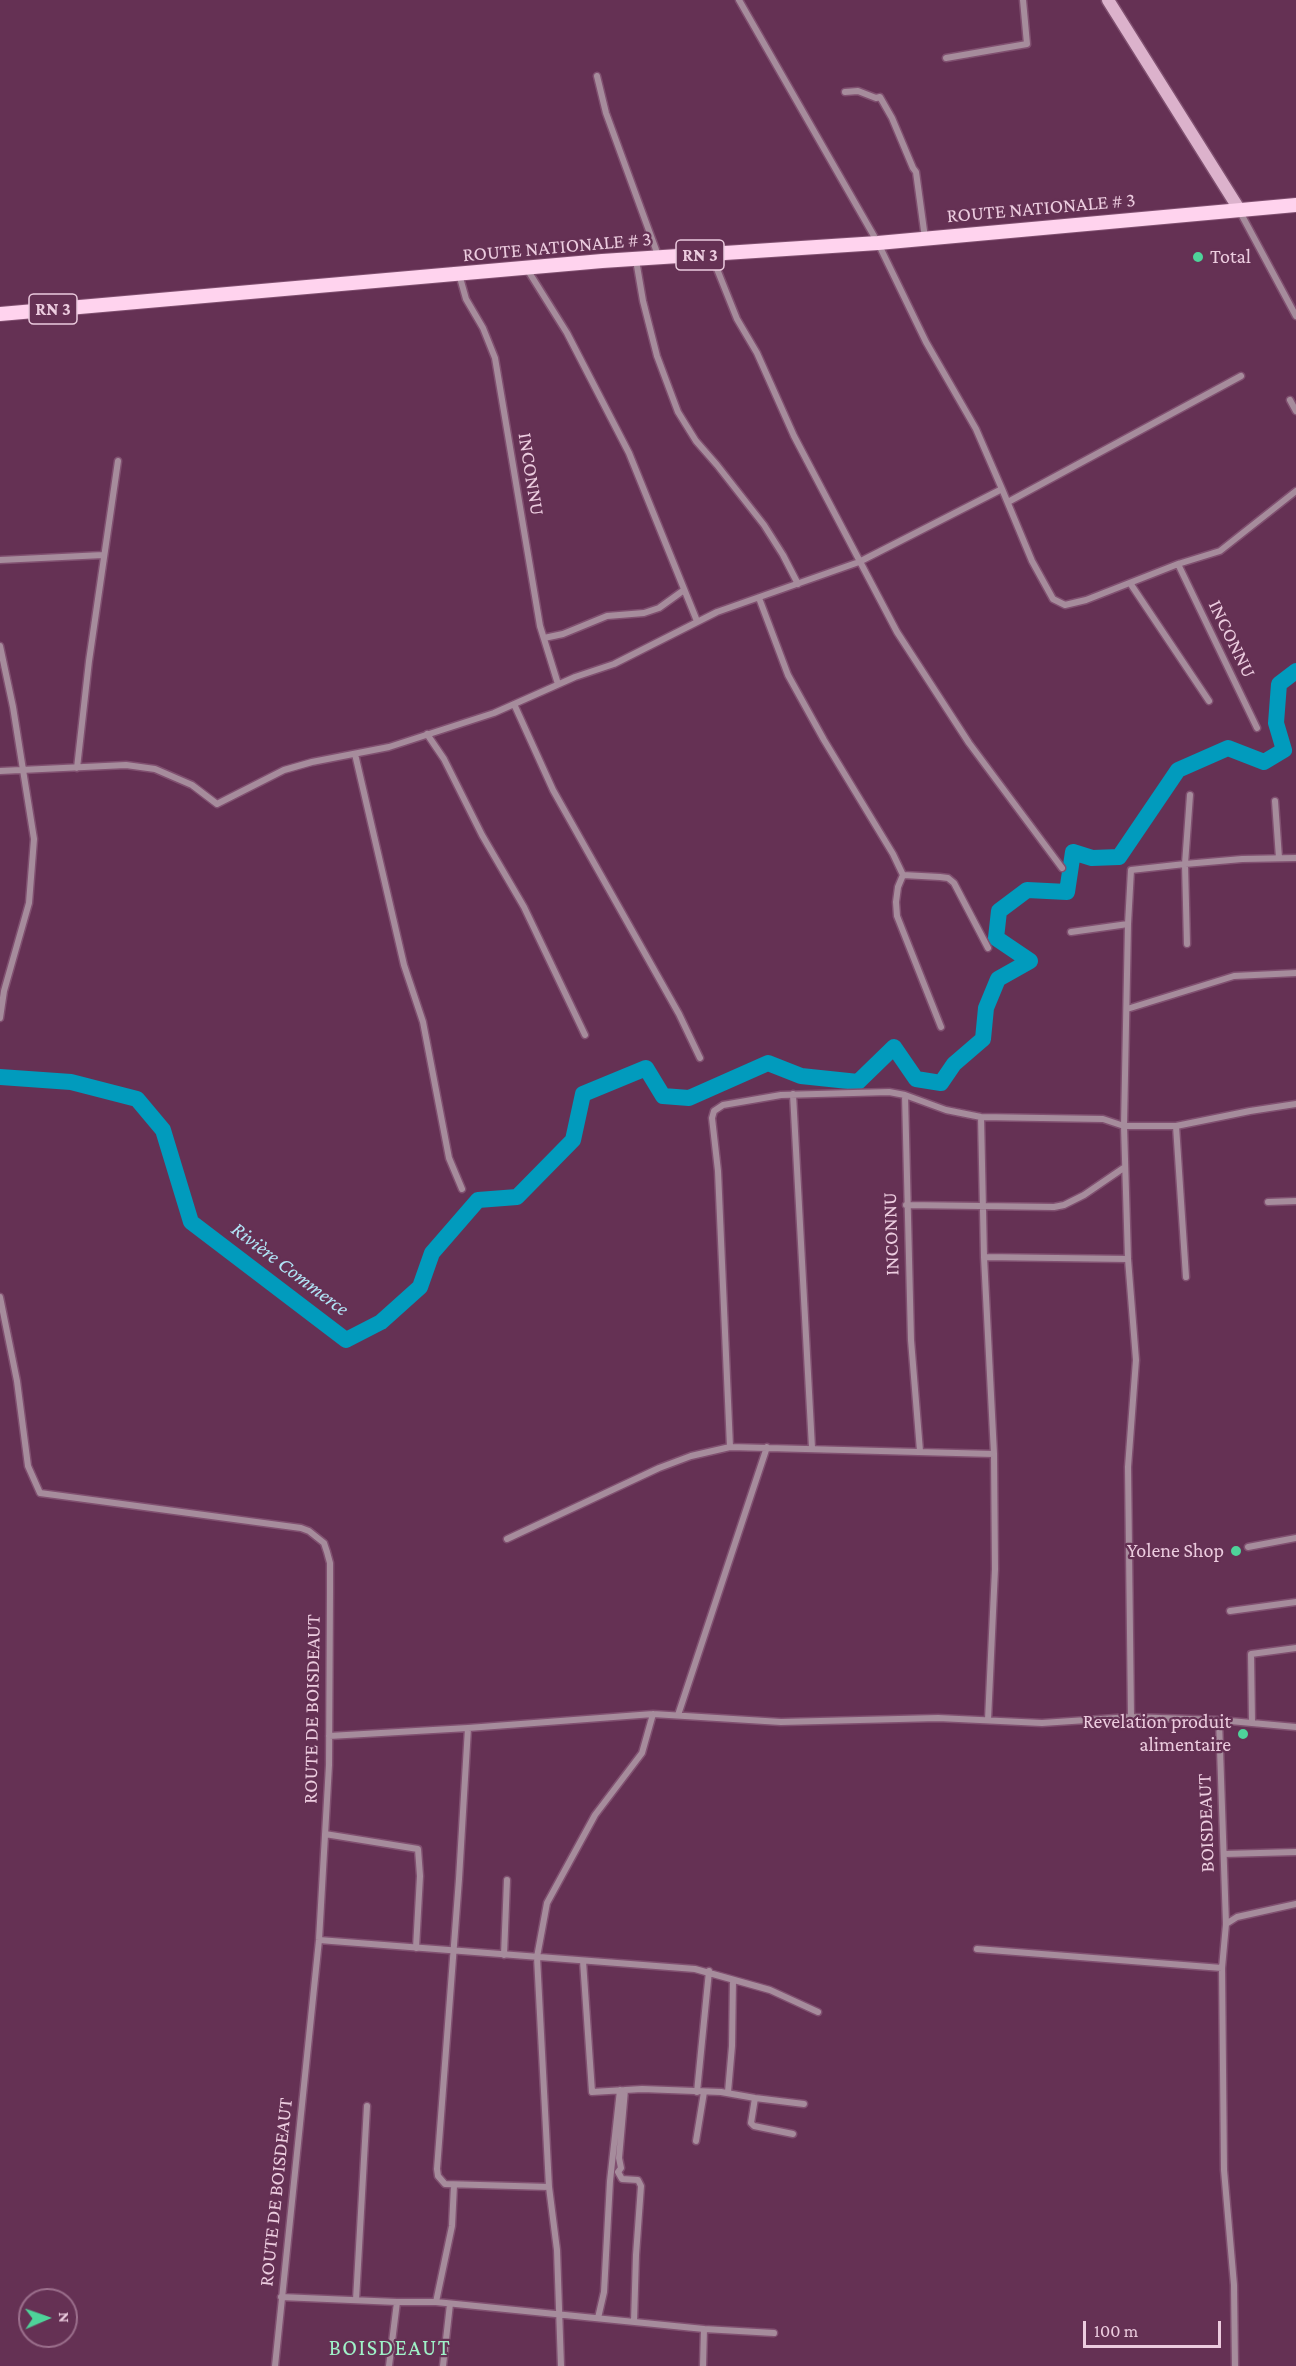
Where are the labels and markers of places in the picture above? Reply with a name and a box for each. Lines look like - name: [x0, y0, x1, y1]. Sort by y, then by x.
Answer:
- place label: Total: [1210, 245, 1251, 269]
- marker: Total: [1191, 250, 1205, 264]
- place label: Yolene Shop: [1127, 1539, 1224, 1563]
- marker: Yolene Shop: [1229, 1544, 1243, 1558]
- place label: Revelation produit alimentaire: [1083, 1710, 1231, 1757]
- marker: Revelation produit alimentaire: [1236, 1727, 1250, 1741]

